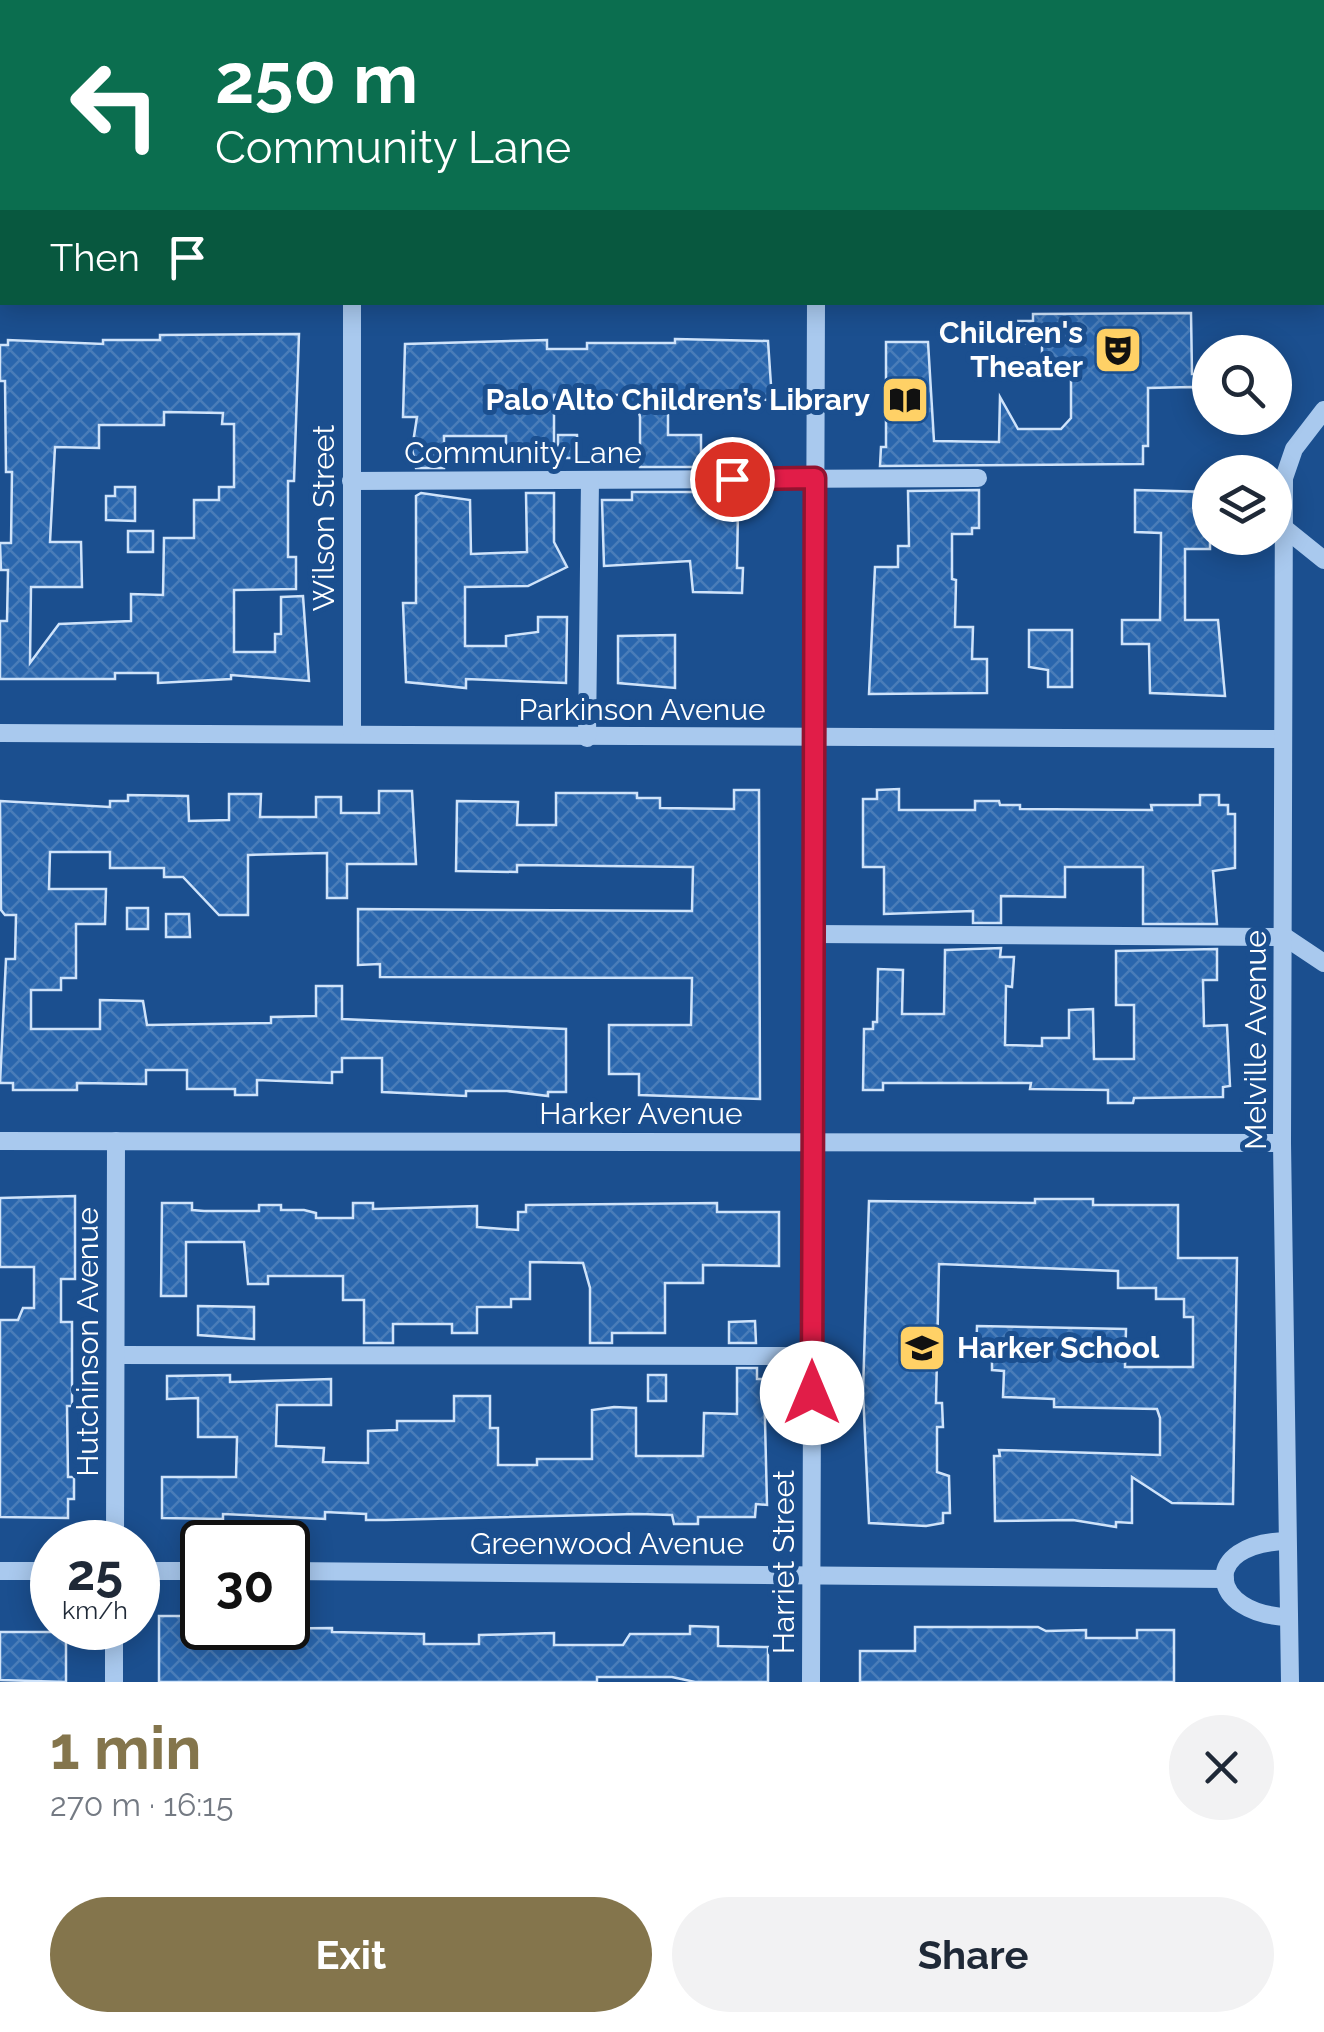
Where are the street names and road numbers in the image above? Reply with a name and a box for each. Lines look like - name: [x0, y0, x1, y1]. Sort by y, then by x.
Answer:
- street label: Wilson Street: [306, 425, 341, 611]
- street label: Community Lane: [404, 435, 642, 470]
- street label: Parkinson Avenue: [518, 692, 766, 727]
- street label: Melville Avenue: [1238, 930, 1273, 1150]
- street label: Harker Avenue: [539, 1096, 743, 1131]
- street label: Hutchinson Avenue: [70, 1207, 105, 1477]
- street label: Harriet Street: [766, 1470, 801, 1654]
- street label: Greenwood Avenue: [470, 1526, 744, 1561]

